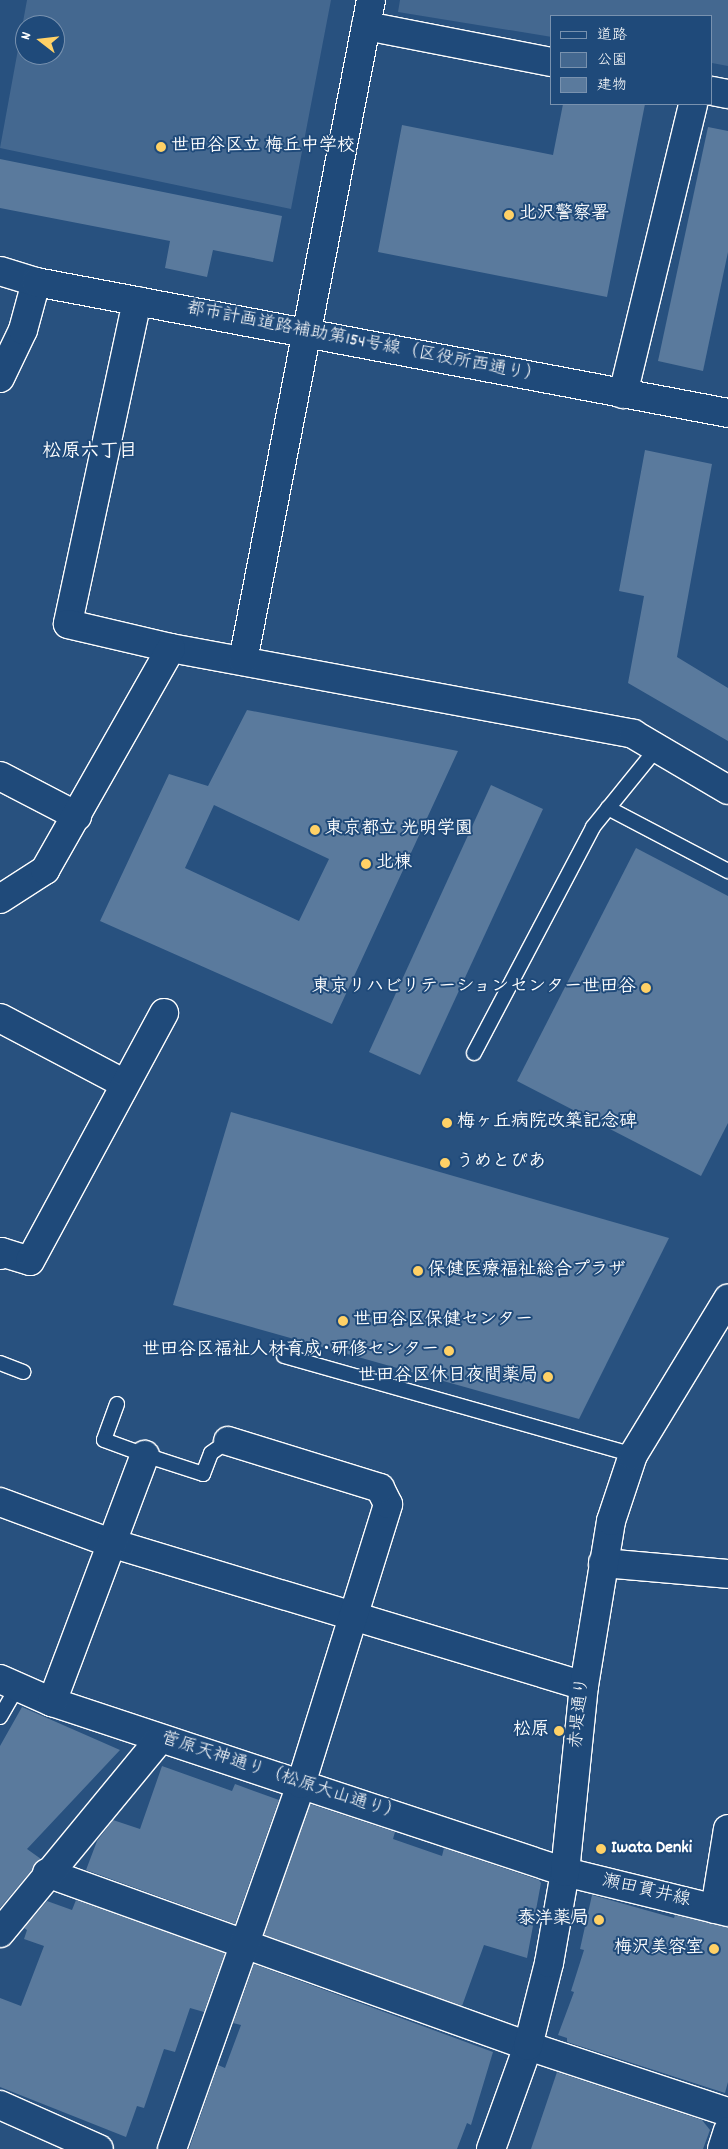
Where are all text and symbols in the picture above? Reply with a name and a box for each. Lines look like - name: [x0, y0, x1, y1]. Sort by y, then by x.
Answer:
- north arrow: [15, 15, 65, 65]
- legend: [550, 15, 713, 105]
- text: 道路: [597, 25, 627, 47]
- text: N: [16, 30, 37, 42]
- text: 公園: [597, 50, 627, 72]
- text: 建物: [597, 75, 627, 97]
- place label: 世田谷区立 梅丘中学校: [171, 136, 355, 158]
- marker: 世田谷区立 梅丘中学校: [155, 141, 167, 153]
- place label: 北沢警察署: [519, 204, 609, 226]
- marker: 北沢警察署: [503, 209, 515, 221]
- street label: 都市計画道路補助第154号線（区役所西通り）: [184, 299, 544, 389]
- district label: 松原六丁目: [43, 442, 137, 464]
- place label: 東京都立 光明学園: [325, 819, 473, 841]
- marker: 東京都立 光明学園: [309, 824, 321, 836]
- place label: 北棟: [376, 853, 412, 875]
- marker: 北棟: [360, 858, 372, 870]
- place label: 東京リハビリテーションセンター世田谷: [312, 977, 636, 999]
- marker: 東京リハビリテーションセンター世田谷: [640, 982, 652, 994]
- place label: 梅ヶ丘病院改築記念碑: [457, 1112, 637, 1134]
- marker: 梅ヶ丘病院改築記念碑: [441, 1117, 453, 1129]
- place label: うめとぴあ: [456, 1152, 546, 1174]
- marker: うめとぴあ: [438, 1156, 452, 1170]
- place label: 保健医療福祉総合プラザ: [428, 1260, 626, 1282]
- marker: 保健医療福祉総合プラザ: [412, 1265, 424, 1277]
- place label: 世田谷区保健センター: [353, 1310, 533, 1332]
- marker: 世田谷区保健センター: [337, 1315, 349, 1327]
- place label: 世田谷区福祉人材育成･研修センター: [142, 1340, 439, 1362]
- marker: 世田谷区福祉人材育成･研修センター: [443, 1345, 455, 1357]
- place label: 世田谷区休日夜間薬局: [358, 1366, 538, 1388]
- marker: 世田谷区休日夜間薬局: [542, 1371, 554, 1383]
- street label: 赤堤通り: [566, 1676, 596, 1750]
- place label: 松原: [513, 1720, 549, 1742]
- marker: 松原: [553, 1725, 565, 1737]
- street label: 菅原天神通り（松原大山通り）: [158, 1729, 404, 1827]
- place label: Iwata Denki: [611, 1838, 692, 1860]
- marker: Iwata Denki: [595, 1843, 607, 1855]
- street label: 瀬田貫井線: [600, 1871, 692, 1913]
- place label: 泰洋薬局: [517, 1909, 589, 1931]
- marker: 泰洋薬局: [593, 1914, 605, 1926]
- place label: 梅沢美容室: [614, 1938, 704, 1960]
- marker: 梅沢美容室: [708, 1943, 720, 1955]

